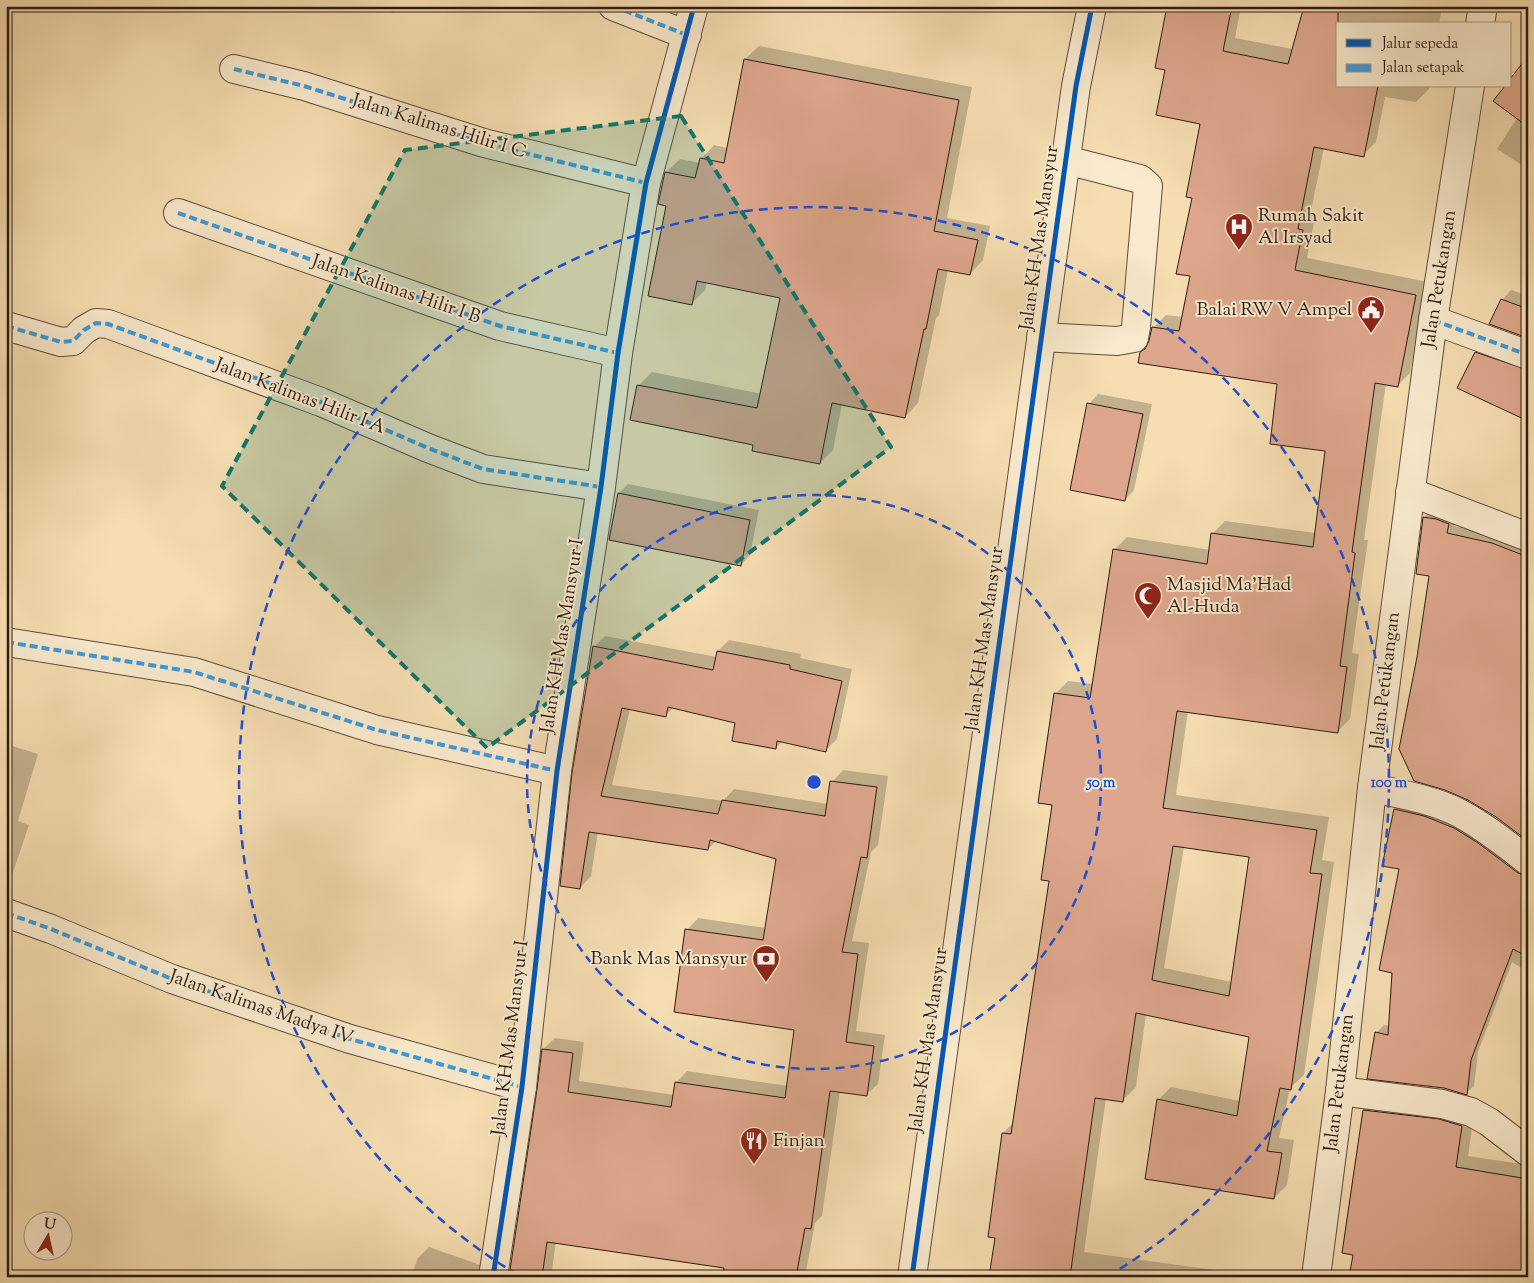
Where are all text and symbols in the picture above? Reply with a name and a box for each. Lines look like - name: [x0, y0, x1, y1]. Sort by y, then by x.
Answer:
- legend: [1336, 22, 1512, 88]
- text: Jalur sepeda: [1381, 34, 1458, 55]
- text: Jalan setapak: [1381, 58, 1465, 79]
- street label: Jalan Kalimas Hilir I C: [348, 87, 529, 166]
- street label: Jalan KH Mas Mansyur: [1014, 144, 1066, 333]
- place label: Rumah Sakit Al Irsyad: [1258, 203, 1364, 252]
- street label: Jalan Petukangan: [1416, 208, 1464, 351]
- hospital icon: Rumah Sakit Al Irsyad: [1224, 212, 1254, 251]
- street label: Jalan Kalimas Hilir I B: [307, 248, 484, 332]
- public building icon: Balai RW V Ampel: [1356, 295, 1386, 334]
- place label: Balai RW V Ampel: [1196, 297, 1352, 324]
- street label: Jalan Kalimas Hilir I A: [210, 352, 390, 442]
- street label: Jalan KH Mas Mansyur I: [534, 537, 592, 736]
- street label: Jalan KH Mas Mansyur: [959, 545, 1011, 734]
- place label: Masjid Ma'Had Al-Huda: [1167, 572, 1292, 621]
- mosque icon: Masjid Ma'Had Al-Huda: [1133, 581, 1163, 620]
- street label: Jalan Petukangan: [1364, 610, 1408, 753]
- centre of rings: [805, 773, 823, 791]
- text: 50 m: [1086, 773, 1116, 794]
- text: 100 m: [1371, 773, 1408, 794]
- street label: Jalan KH Mas Mansyur I: [485, 939, 536, 1138]
- bank icon: Bank Mas Mansyur: [751, 944, 781, 983]
- place label: Bank Mas Mansyur: [590, 946, 747, 973]
- street label: Jalan KH Mas Mansyur: [903, 946, 955, 1135]
- street label: Jalan Kalimas Madya IV: [164, 963, 357, 1052]
- street label: Jalan Petukangan: [1318, 1012, 1362, 1155]
- restaurant icon: Finjan: [739, 1126, 769, 1165]
- place label: Finjan: [773, 1128, 825, 1155]
- north arrow: [22, 1210, 72, 1260]
- text: U: [43, 1214, 57, 1236]

